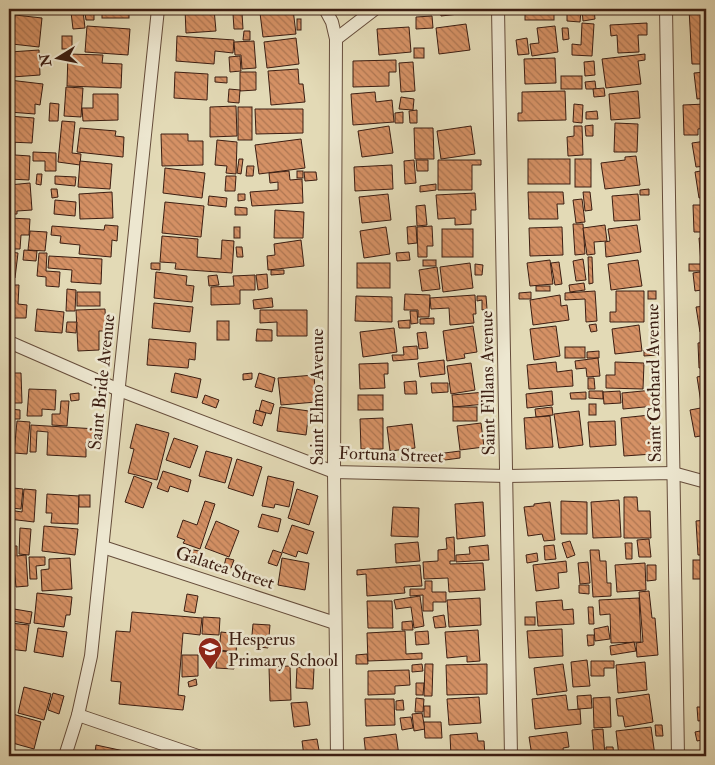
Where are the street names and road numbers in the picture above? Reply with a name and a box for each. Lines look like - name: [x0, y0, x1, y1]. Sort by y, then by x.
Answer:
- street label: Saint Gothard Avenue: [641, 303, 667, 463]
- street label: Saint Fillans Avenue: [475, 310, 501, 456]
- street label: Saint Bride Avenue: [83, 313, 121, 451]
- street label: Saint Elmo Avenue: [306, 328, 329, 466]
- street label: Fortuna Street: [338, 442, 444, 468]
- street label: Galatea Street: [173, 541, 277, 595]

